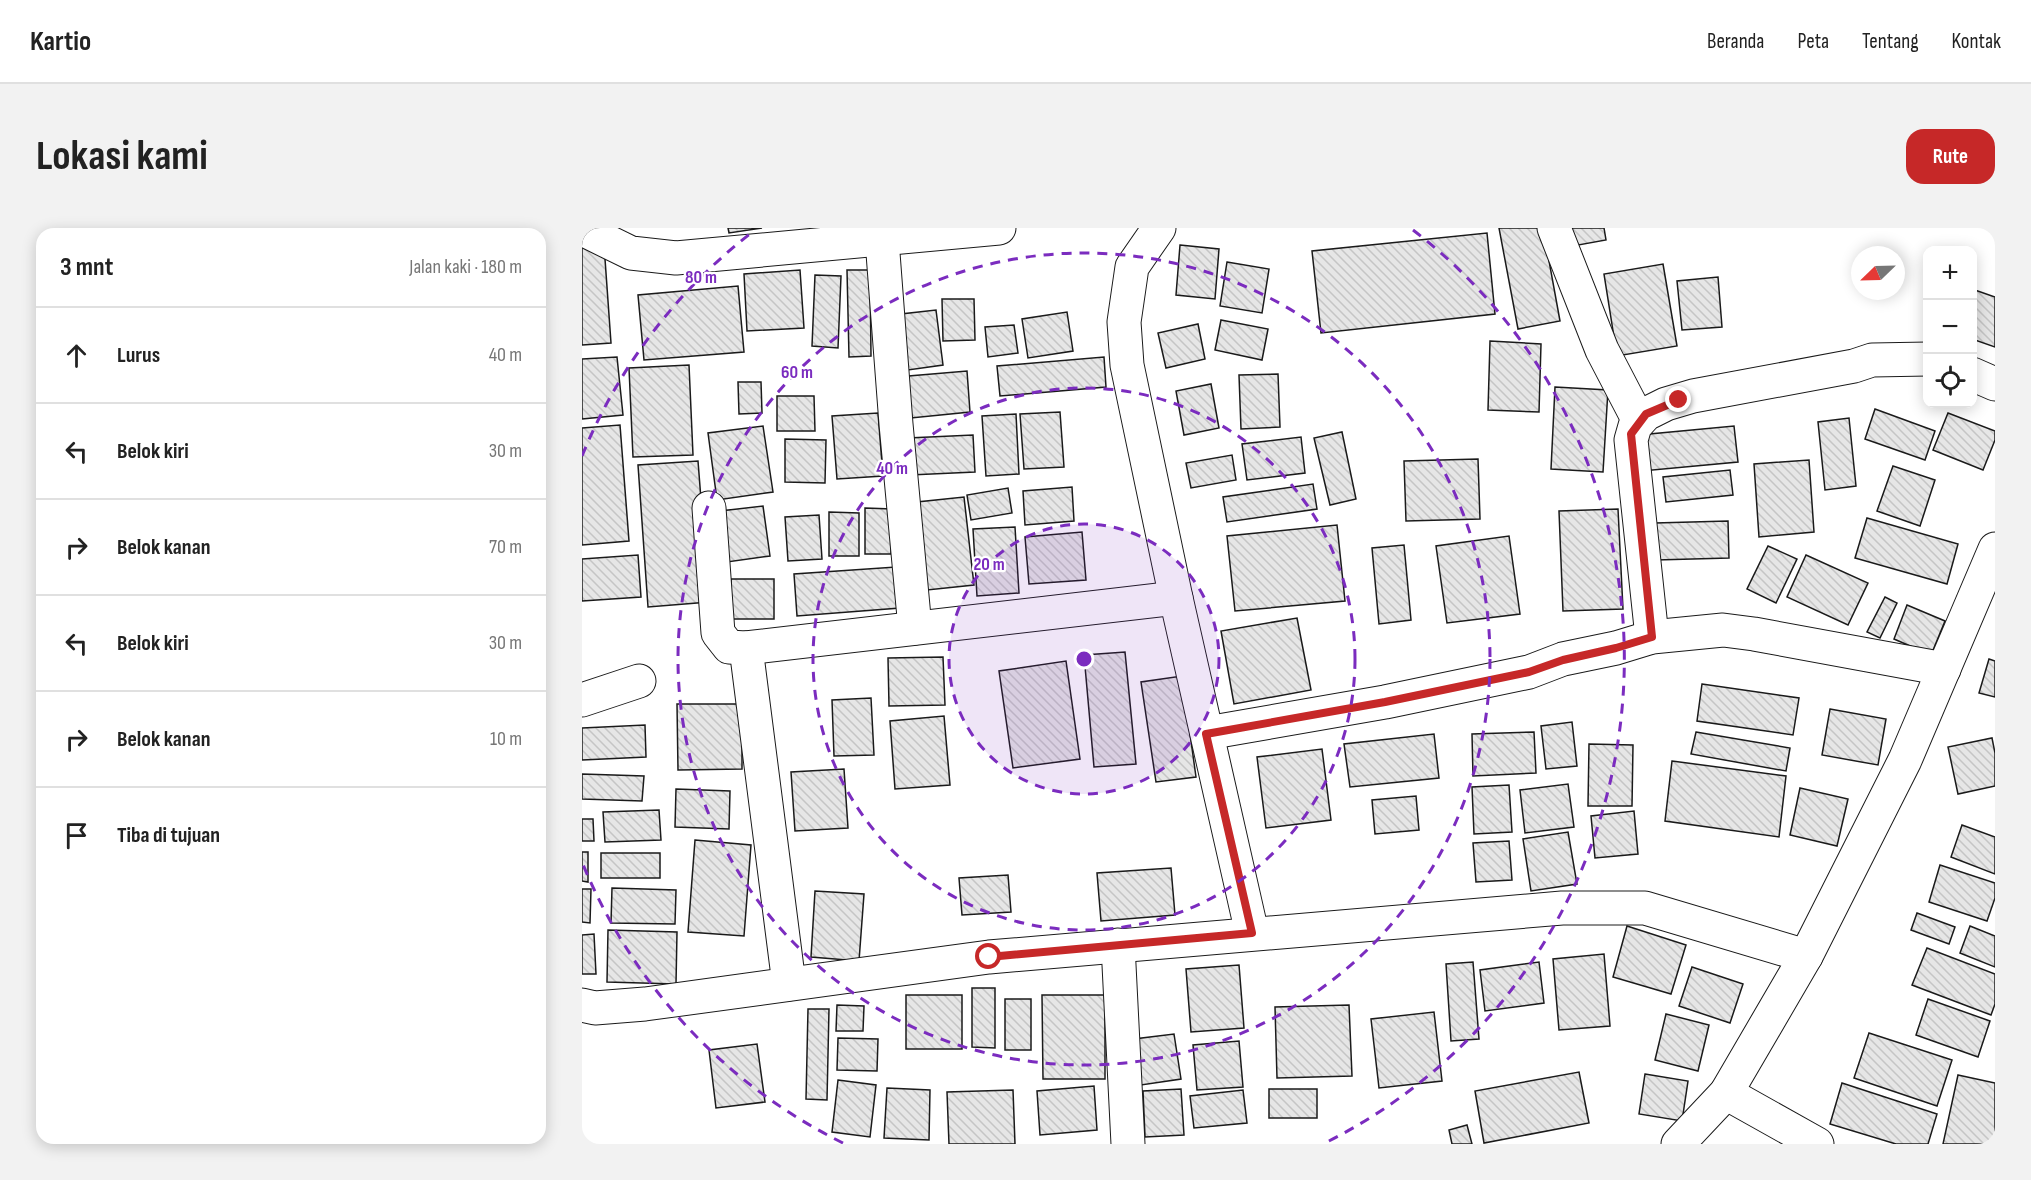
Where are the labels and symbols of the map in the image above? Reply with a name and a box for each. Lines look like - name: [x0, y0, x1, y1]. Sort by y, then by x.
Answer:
- north arrow: [1851, 246, 1905, 300]
- text: 80 m: [685, 267, 717, 288]
- text: 60 m: [781, 362, 813, 383]
- route end: [1665, 386, 1691, 412]
- text: 40 m: [876, 458, 908, 479]
- text: 20 m: [973, 554, 1005, 575]
- centre of rings: [1074, 649, 1094, 669]
- route start: [975, 943, 1001, 969]

